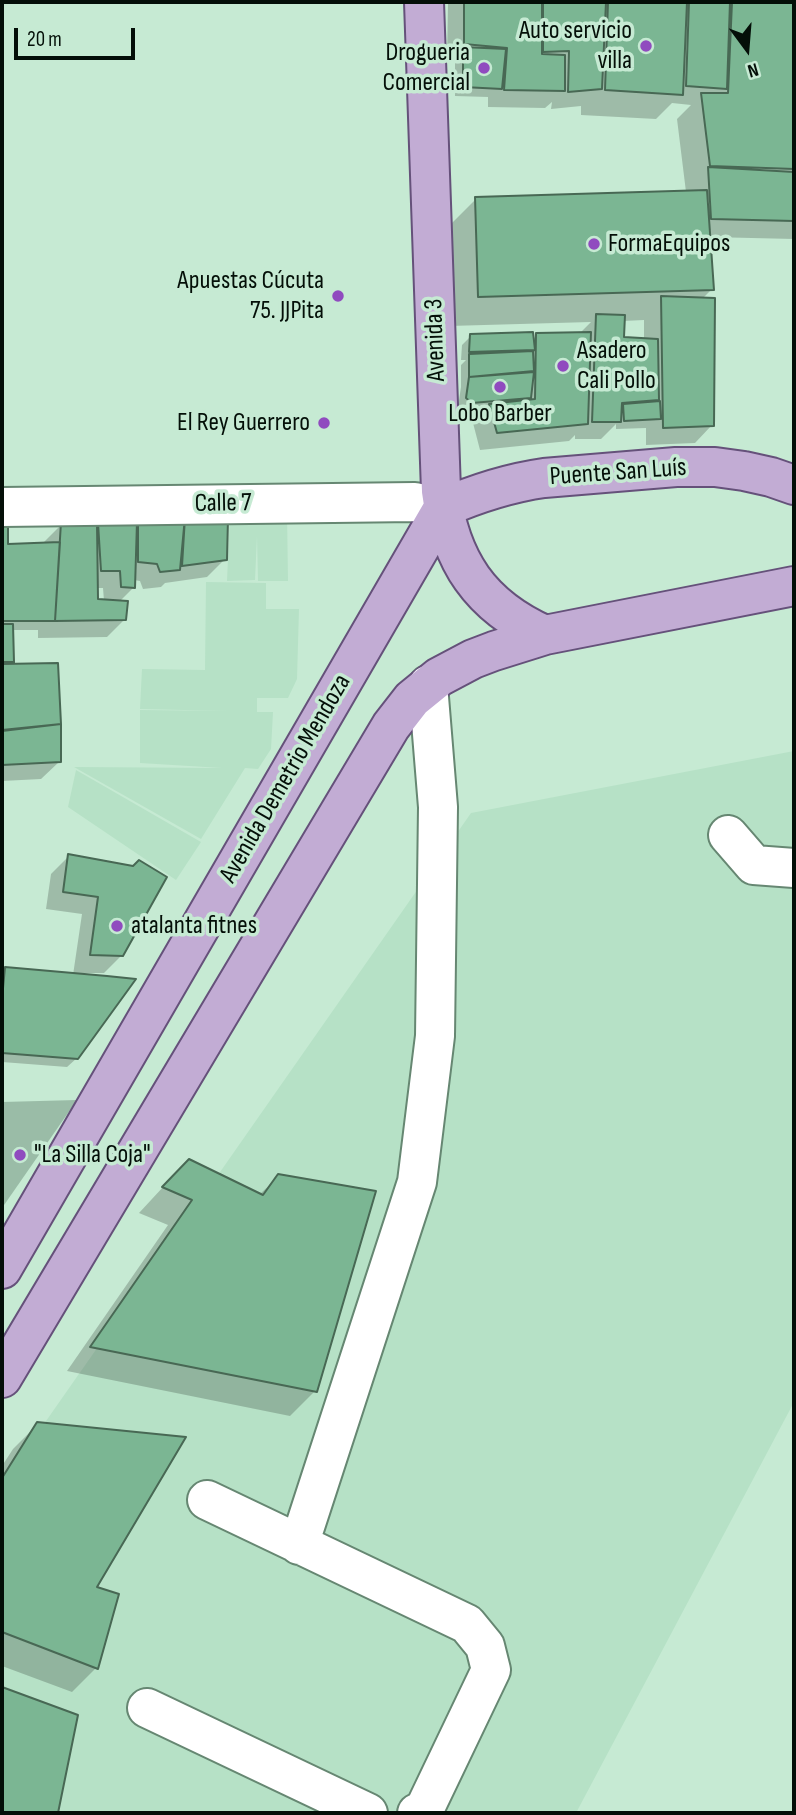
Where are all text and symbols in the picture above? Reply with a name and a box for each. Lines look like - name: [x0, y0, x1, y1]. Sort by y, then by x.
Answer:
- scale bar: [18, 14, 138, 58]
- north arrow: [712, 14, 782, 84]
- place label: Auto servicio villa: [519, 15, 632, 76]
- text: 20 m: [27, 27, 62, 52]
- place label: Drogueria Comercial: [383, 37, 470, 98]
- marker: Auto servicio villa: [638, 38, 654, 54]
- text: N: [745, 57, 761, 82]
- marker: Drogueria Comercial: [476, 60, 492, 76]
- place label: FormaEquipos: [608, 228, 730, 260]
- marker: FormaEquipos: [586, 236, 602, 252]
- place label: Apuestas Cúcuta 75. JJPita: [177, 265, 324, 326]
- marker: Apuestas Cúcuta 75. JJPita: [330, 288, 346, 304]
- street label: Avenida 3: [419, 298, 453, 382]
- place label: Asadero Cali Pollo: [577, 335, 656, 396]
- marker: Asadero Cali Pollo: [555, 358, 571, 374]
- marker: Lobo Barber: [492, 379, 508, 395]
- place label: Lobo Barber: [448, 398, 552, 430]
- place label: El Rey Guerrero: [177, 407, 310, 439]
- marker: El Rey Guerrero: [316, 415, 332, 431]
- street label: Puente San Luís: [549, 453, 687, 493]
- street label: Calle 7: [194, 488, 252, 520]
- street label: Avenida Demetrio Mendoza: [214, 669, 358, 889]
- place label: atalanta fitnes: [131, 910, 257, 942]
- marker: atalanta fitnes: [109, 918, 125, 934]
- place label: "La Silla Coja": [34, 1139, 151, 1171]
- marker: "La Silla Coja": [12, 1147, 28, 1163]

